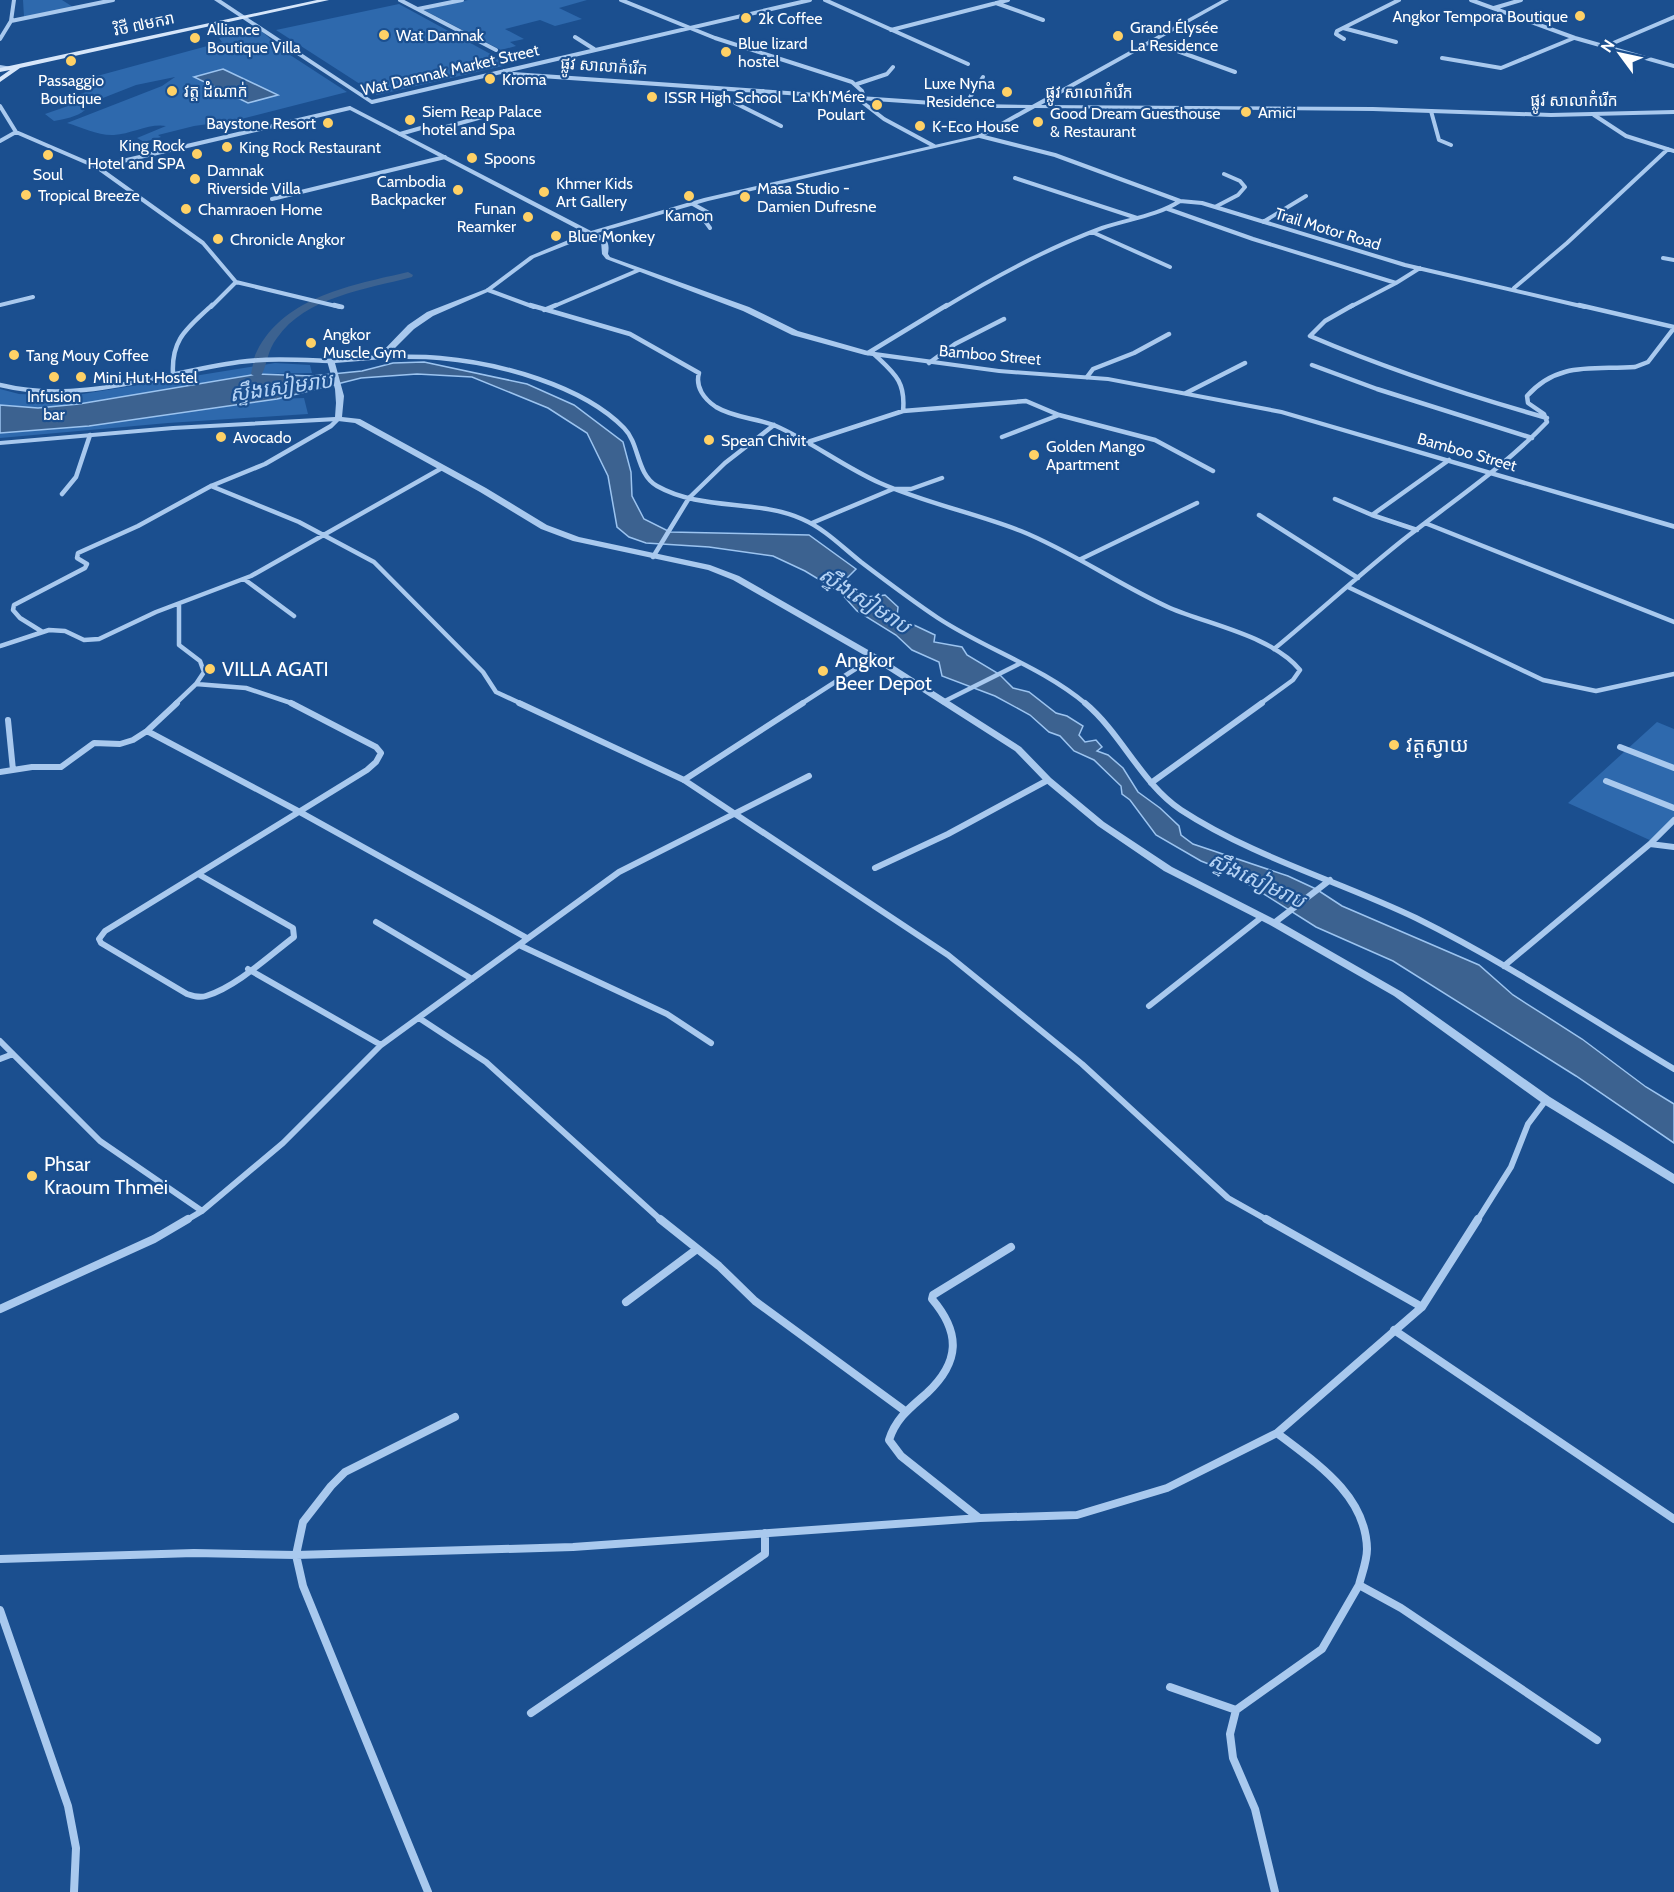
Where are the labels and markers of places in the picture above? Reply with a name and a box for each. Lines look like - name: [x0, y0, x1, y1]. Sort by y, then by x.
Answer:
- place label: Angkor Tempora Boutique: [1393, 7, 1568, 26]
- place label: 2k Coffee: [758, 9, 822, 28]
- marker: Angkor Tempora Boutique: [1573, 9, 1587, 23]
- marker: 2k Coffee: [739, 11, 753, 25]
- place label: Grand Élysée La Residence: [1130, 18, 1218, 55]
- place label: Alliance Boutique Villa: [207, 20, 301, 57]
- place label: Wat Damnak: [396, 26, 485, 45]
- marker: Wat Damnak: [377, 28, 391, 42]
- marker: Grand Élysée La Residence: [1111, 29, 1125, 43]
- marker: Alliance Boutique Villa: [188, 31, 202, 45]
- place label: Blue lizard hostel: [738, 34, 808, 71]
- marker: Blue lizard hostel: [719, 45, 733, 59]
- marker: Passaggio Boutique: [64, 54, 78, 68]
- place label: Kroma: [502, 70, 547, 89]
- place label: Passaggio Boutique: [38, 71, 104, 108]
- marker: Kroma: [483, 72, 497, 86]
- place label: Luxe Nyna Residence: [924, 74, 995, 111]
- place label: វត្ត ដំំណាក់: [184, 81, 248, 101]
- marker: វត្ត ដំំណាក់: [165, 84, 179, 98]
- marker: Luxe Nyna Residence: [1000, 85, 1014, 99]
- place label: La Kh'Mére Poulart: [792, 87, 866, 124]
- place label: ISSR High School: [664, 88, 782, 107]
- marker: ISSR High School: [645, 90, 659, 104]
- marker: La Kh'Mére Poulart: [870, 98, 884, 112]
- place label: Siem Reap Palace hotel and Spa: [422, 102, 542, 139]
- place label: Amici: [1258, 103, 1296, 122]
- place label: Good Dream Guesthouse & Restaurant: [1050, 104, 1221, 141]
- marker: Amici: [1239, 105, 1253, 119]
- marker: Siem Reap Palace hotel and Spa: [403, 113, 417, 127]
- place label: Baystone Resort: [206, 114, 317, 133]
- marker: Good Dream Guesthouse & Restaurant: [1031, 115, 1045, 129]
- marker: Baystone Resort: [321, 116, 335, 130]
- place label: K-Eco House: [932, 117, 1019, 136]
- marker: K-Eco House: [913, 119, 927, 133]
- place label: King Rock Hotel and SPA: [88, 136, 186, 173]
- place label: King Rock Restaurant: [239, 138, 382, 157]
- marker: King Rock Restaurant: [220, 140, 234, 154]
- marker: King Rock Hotel and SPA: [190, 147, 204, 161]
- marker: Soul: [41, 148, 55, 162]
- place label: Spoons: [484, 149, 536, 168]
- marker: Spoons: [465, 151, 479, 165]
- place label: Damnak Riverside Villa: [207, 161, 301, 198]
- place label: Soul: [33, 165, 63, 184]
- marker: Damnak Riverside Villa: [188, 172, 202, 186]
- place label: Cambodia Backpacker: [370, 172, 447, 209]
- place label: Khmer Kids Art Gallery: [556, 174, 633, 211]
- place label: Masa Studio - Damien Dufresne: [757, 179, 876, 216]
- marker: Cambodia Backpacker: [451, 183, 465, 197]
- marker: Khmer Kids Art Gallery: [537, 185, 551, 199]
- place label: Tropical Breeze: [38, 186, 140, 205]
- marker: Tropical Breeze: [19, 188, 33, 202]
- marker: Kamon: [682, 189, 696, 203]
- marker: Masa Studio - Damien Dufresne: [738, 190, 752, 204]
- place label: Funan Reamker: [457, 199, 517, 236]
- place label: Chamraoen Home: [198, 200, 323, 219]
- marker: Chamraoen Home: [179, 202, 193, 216]
- place label: Kamon: [665, 206, 713, 225]
- marker: Funan Reamker: [521, 210, 535, 224]
- place label: Blue Monkey: [568, 227, 655, 246]
- marker: Blue Monkey: [549, 229, 563, 243]
- place label: Chronicle Angkor: [230, 230, 346, 249]
- marker: Chronicle Angkor: [211, 232, 225, 246]
- place label: Angkor Muscle Gym: [323, 325, 406, 362]
- marker: Angkor Muscle Gym: [304, 336, 318, 350]
- place label: Tang Mouy Coffee: [26, 346, 149, 365]
- marker: Tang Mouy Coffee: [7, 348, 21, 362]
- place label: Mini Hut Hostel: [93, 368, 198, 387]
- marker: Infusion bar: [47, 370, 61, 384]
- marker: Mini Hut Hostel: [74, 370, 88, 384]
- place label: Infusion bar: [27, 387, 81, 424]
- place label: Avocado: [233, 428, 292, 447]
- marker: Avocado: [214, 430, 228, 444]
- place label: Spean Chivit: [721, 431, 807, 450]
- marker: Spean Chivit: [702, 433, 716, 447]
- place label: Golden Mango Apartment: [1046, 437, 1145, 474]
- marker: Golden Mango Apartment: [1027, 448, 1041, 462]
- place label: Angkor Beer Depot: [835, 648, 932, 695]
- place label: VILLA AGATI: [222, 657, 329, 681]
- marker: VILLA AGATI: [203, 662, 217, 676]
- marker: Angkor Beer Depot: [816, 664, 830, 678]
- place label: វត្តស្វាយ: [1406, 733, 1469, 758]
- marker: វត្តស្វាយ: [1387, 738, 1401, 752]
- place label: Phsar Kraoum Thmei: [44, 1152, 168, 1199]
- marker: Phsar Kraoum Thmei: [25, 1169, 39, 1183]

